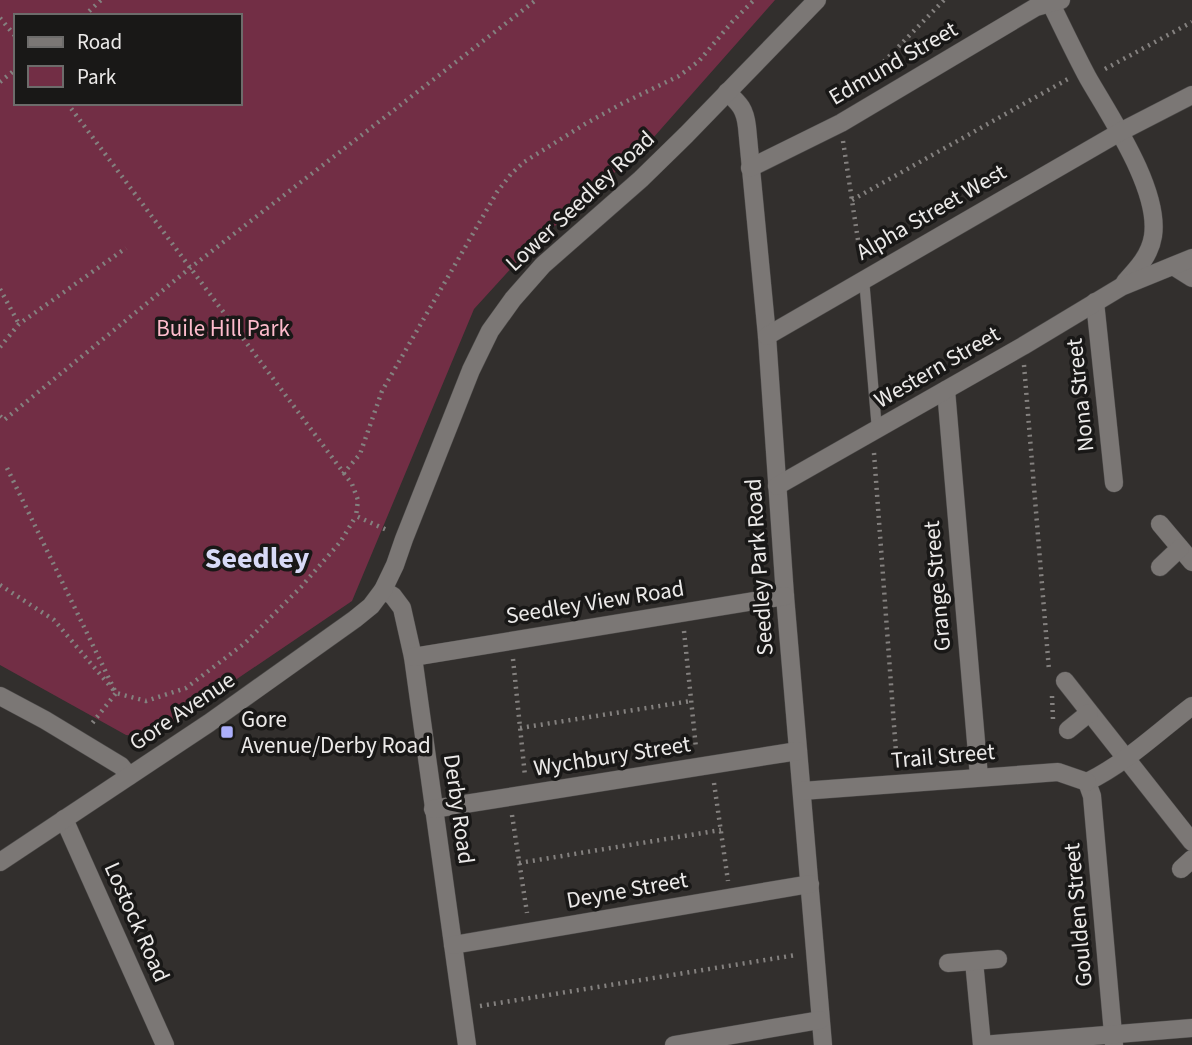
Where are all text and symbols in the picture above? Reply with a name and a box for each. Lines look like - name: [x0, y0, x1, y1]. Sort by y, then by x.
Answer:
- street label: Edmund Street: [822, 13, 964, 113]
- legend: [14, 14, 242, 105]
- text: Road: [77, 27, 122, 57]
- text: Park: [77, 62, 117, 92]
- street label: Lower Seedley Road: [498, 123, 662, 279]
- street label: Alpha Street West: [850, 155, 1012, 268]
- park label: Buile Hill Park: [156, 312, 290, 345]
- street label: Western Street: [868, 318, 1006, 416]
- street label: Nona Street: [1058, 336, 1102, 453]
- street label: Seedley Park Road: [736, 477, 782, 657]
- street label: Grange Street: [915, 519, 959, 653]
- district label: Seedley: [205, 537, 310, 580]
- street label: Seedley View Road: [503, 572, 687, 632]
- street label: Gore Avenue: [122, 663, 242, 759]
- place label: Gore Avenue/Derby Road: [241, 703, 431, 762]
- marker: Gore Avenue/Derby Road: [219, 724, 235, 740]
- street label: Wychbury Street: [531, 727, 693, 785]
- street label: Trail Street: [890, 735, 996, 777]
- street label: Derby Road: [435, 752, 483, 866]
- street label: Goulden Street: [1055, 842, 1101, 988]
- street label: Lostock Road: [96, 857, 178, 987]
- street label: Deyne Street: [564, 863, 690, 917]

